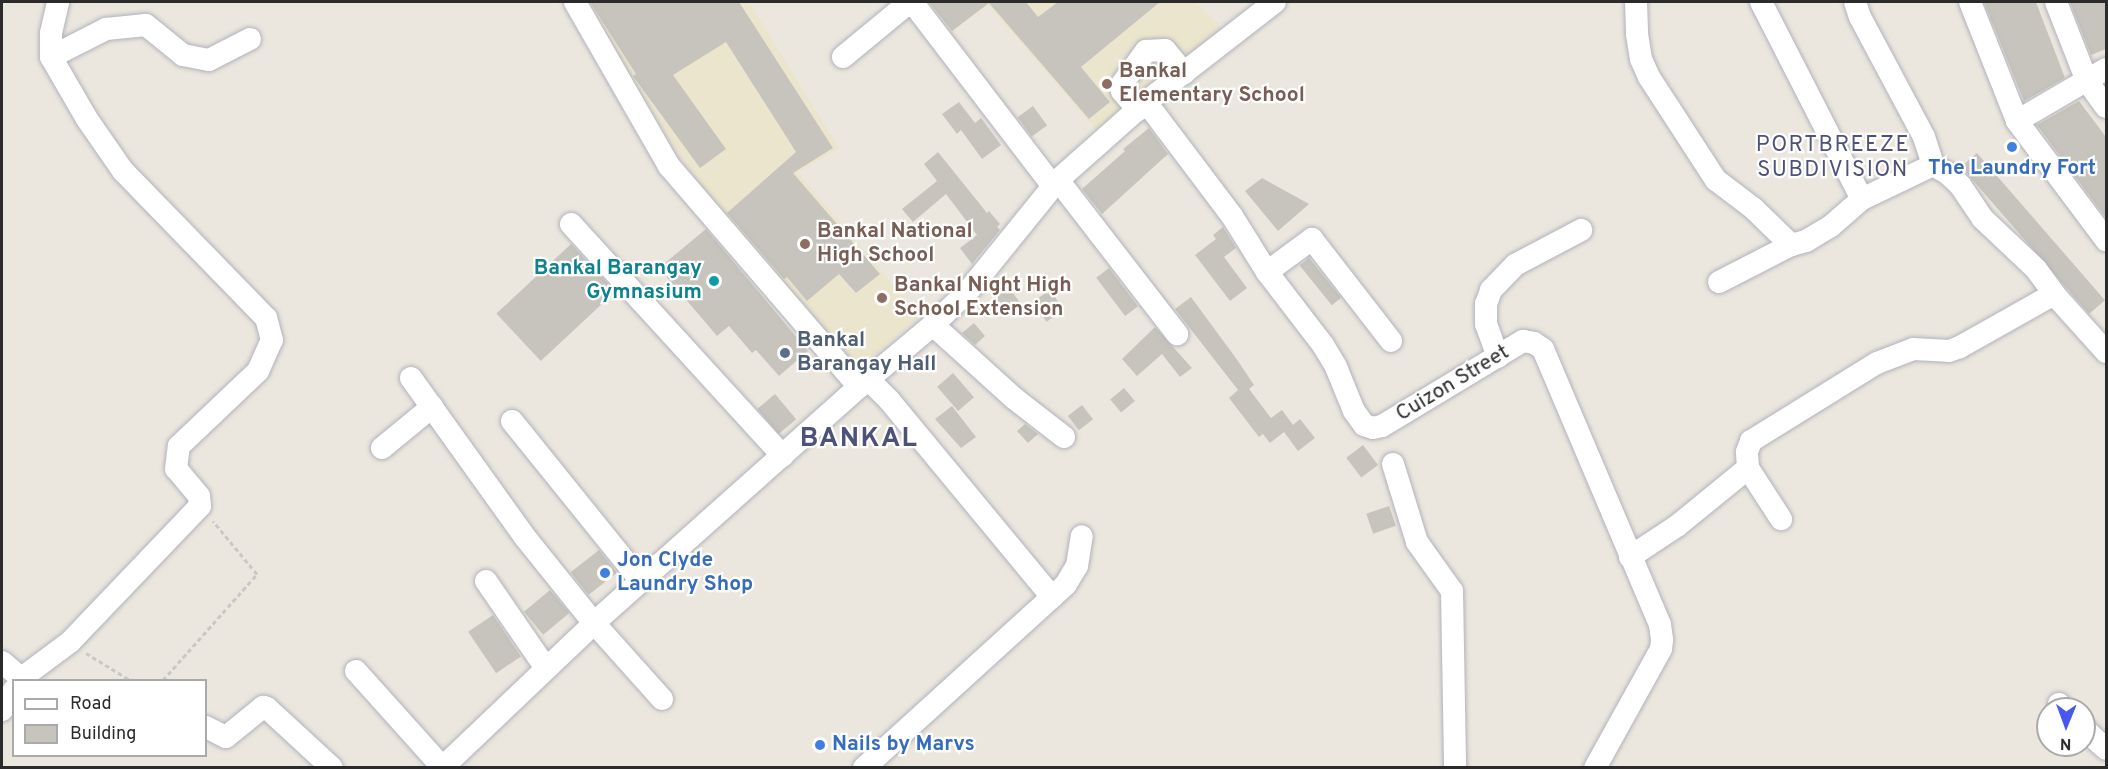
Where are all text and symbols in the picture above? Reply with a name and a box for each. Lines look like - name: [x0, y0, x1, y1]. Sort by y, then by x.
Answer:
- place label: Bankal Elementary School: [1119, 59, 1305, 109]
- marker: Bankal Elementary School: [1100, 77, 1114, 91]
- district label: PORTBREEZE SUBDIVISION: [1756, 132, 1910, 184]
- marker: The Laundry Fort: [2005, 140, 2019, 154]
- place label: The Laundry Fort: [1928, 156, 2096, 182]
- place label: Bankal National High School: [817, 219, 973, 269]
- marker: Bankal National High School: [798, 237, 812, 251]
- place label: Bankal Barangay Gymnasium: [534, 256, 702, 306]
- place label: Bankal Night High School Extension: [894, 273, 1072, 323]
- marker: Bankal Barangay Gymnasium: [707, 274, 721, 288]
- marker: Bankal Night High School Extension: [875, 291, 889, 305]
- place label: Bankal Barangay Hall: [797, 328, 936, 378]
- street label: Cuizon Street: [1392, 340, 1514, 428]
- marker: Bankal Barangay Hall: [778, 346, 792, 360]
- district label: BANKAL: [800, 424, 918, 456]
- place label: Jon Clyde Laundry Shop: [617, 548, 753, 598]
- marker: Jon Clyde Laundry Shop: [598, 566, 612, 580]
- legend: [12, 679, 207, 757]
- text: Road: [70, 693, 112, 716]
- north arrow: [2036, 697, 2096, 757]
- text: Building: [70, 723, 136, 746]
- place label: Nails by Marvs: [832, 732, 975, 758]
- text: N: [2060, 733, 2072, 753]
- marker: Nails by Marvs: [813, 738, 827, 752]

